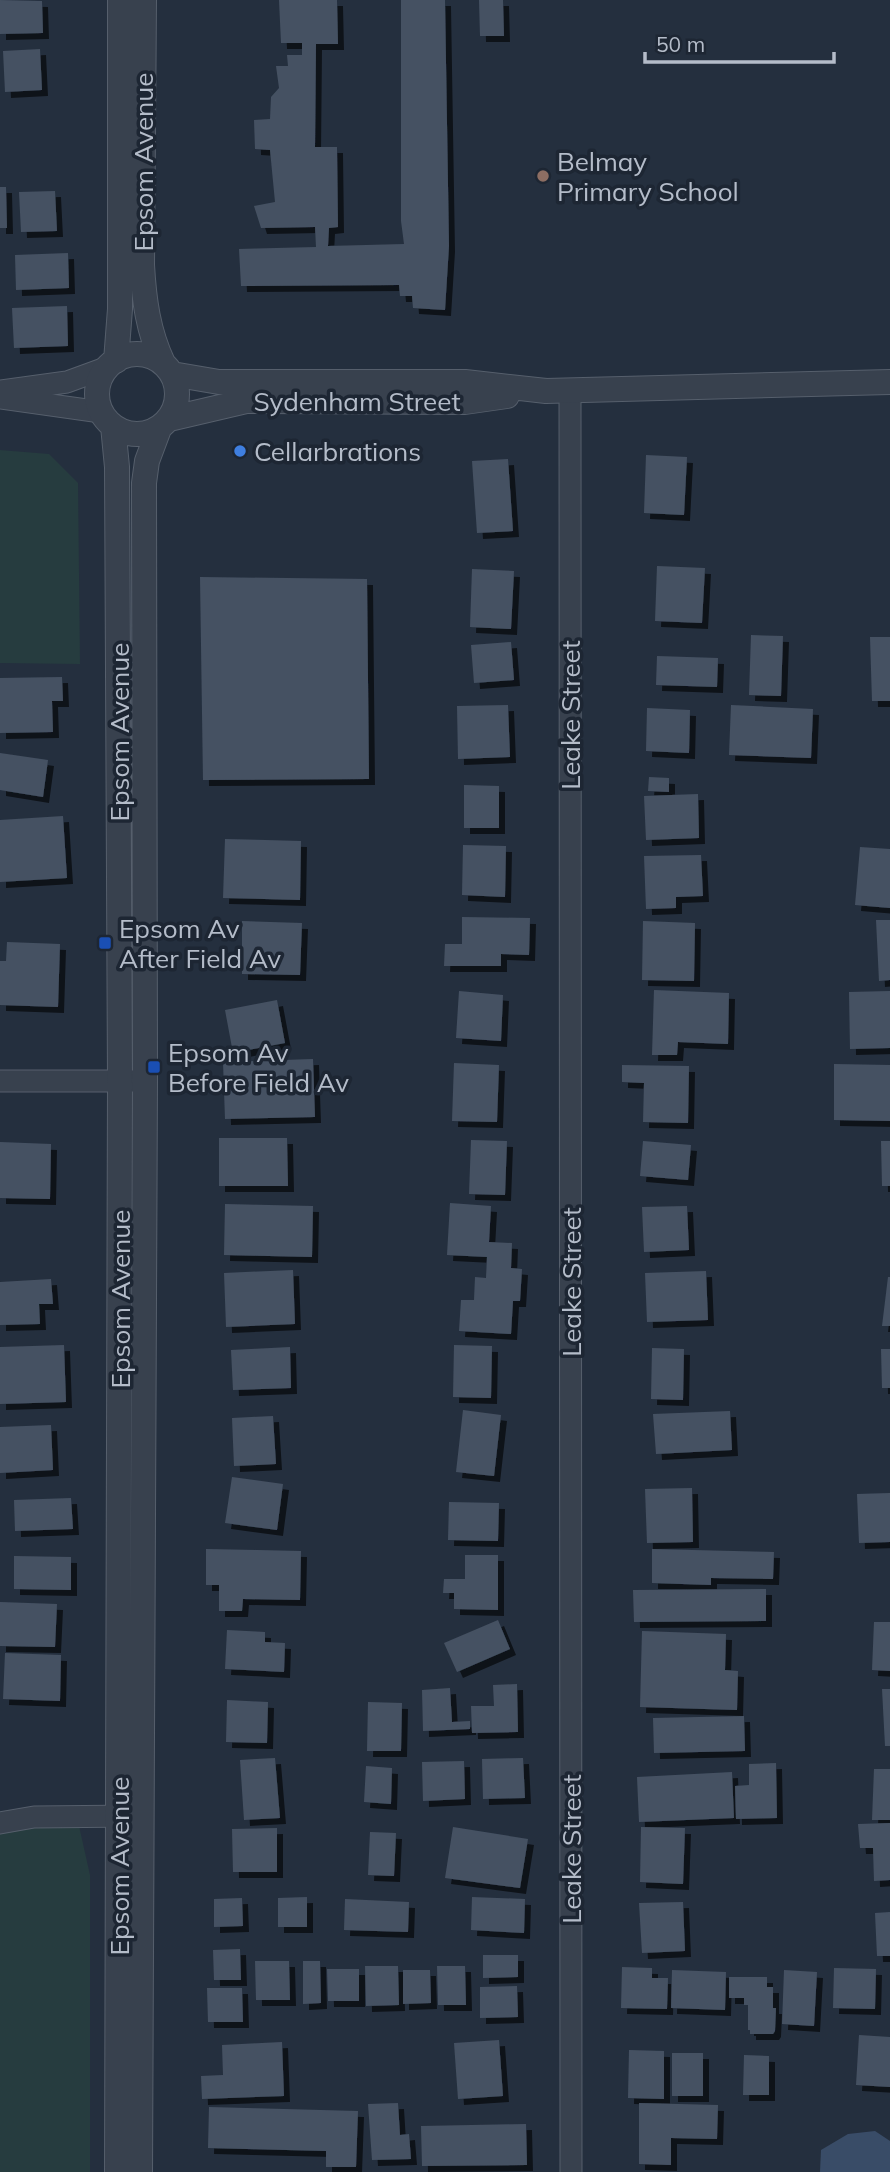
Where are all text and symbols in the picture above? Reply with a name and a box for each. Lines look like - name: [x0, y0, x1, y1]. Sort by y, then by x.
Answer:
- scale bar: [645, 21, 834, 65]
- text: 50 m: [656, 31, 705, 57]
- street label: Epsom Avenue: [127, 73, 160, 251]
- place label: Belmay Primary School: [557, 145, 739, 208]
- marker: Belmay Primary School: [535, 168, 551, 184]
- street label: Sydenham Street: [254, 385, 460, 418]
- place label: Cellarbrations: [254, 435, 421, 468]
- marker: Cellarbrations: [232, 443, 248, 459]
- street label: Leake Street: [554, 640, 587, 790]
- street label: Epsom Avenue: [103, 643, 136, 821]
- place label: Epsom Av After Field Av: [119, 912, 281, 975]
- marker: Epsom Av After Field Av: [97, 935, 113, 951]
- place label: Epsom Av Before Field Av: [168, 1036, 349, 1099]
- marker: Epsom Av Before Field Av: [146, 1059, 162, 1075]
- street label: Leake Street: [555, 1207, 588, 1357]
- street label: Epsom Avenue: [104, 1210, 137, 1388]
- street label: Leake Street: [555, 1774, 588, 1924]
- street label: Epsom Avenue: [103, 1777, 136, 1955]

